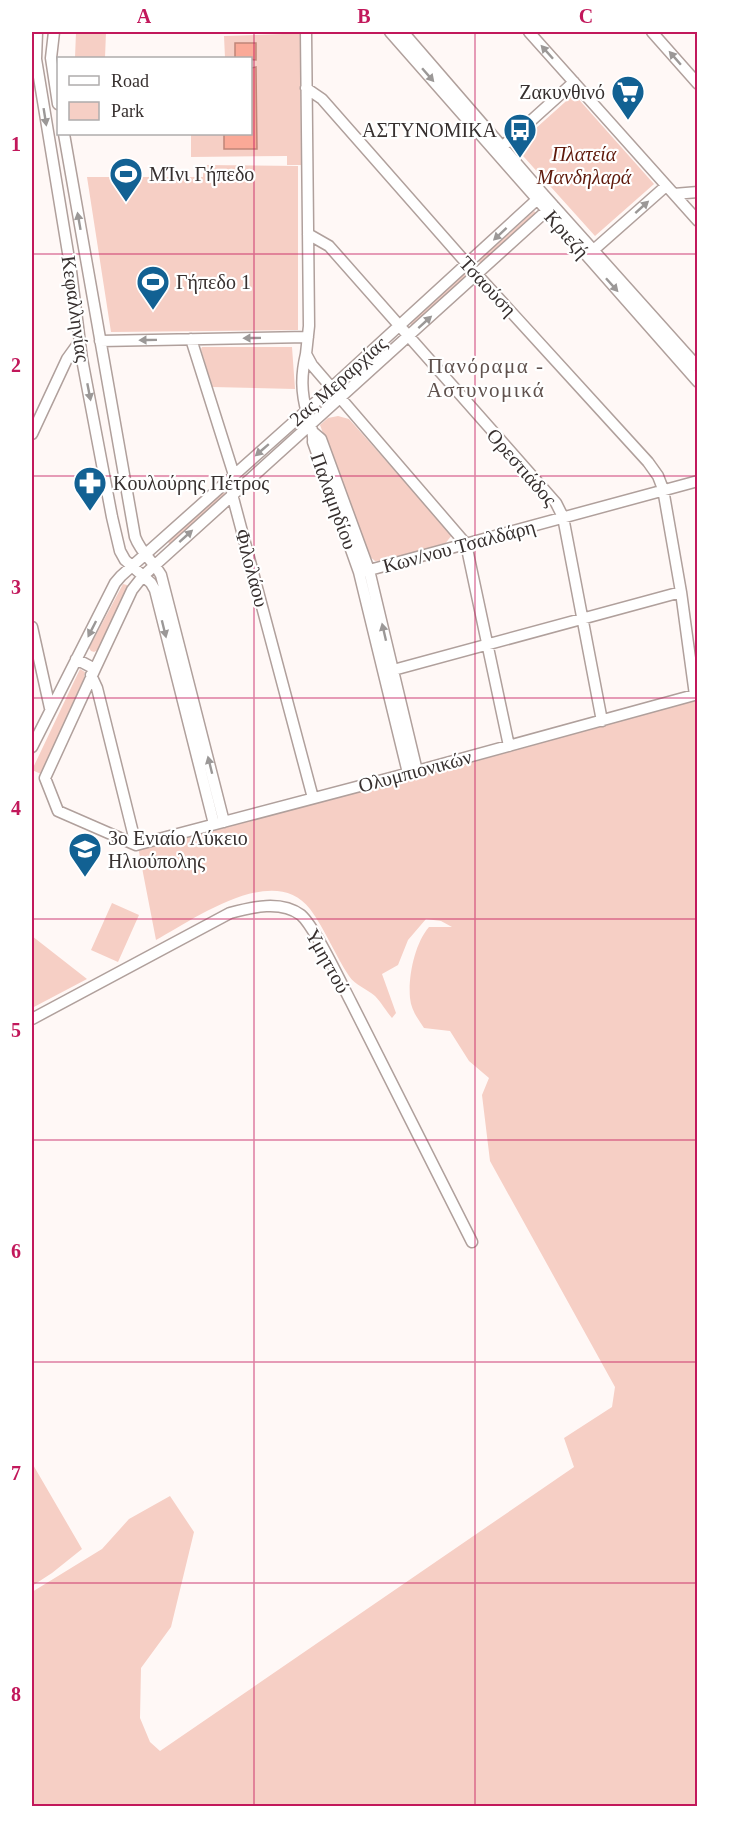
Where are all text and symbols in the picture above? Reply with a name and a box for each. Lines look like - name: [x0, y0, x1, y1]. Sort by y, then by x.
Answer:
- text: A: [137, 5, 152, 27]
- text: B: [357, 5, 371, 27]
- text: C: [579, 5, 593, 27]
- one-way arrow: [541, 45, 554, 60]
- one-way arrow: [668, 50, 681, 66]
- legend: [57, 57, 252, 135]
- one-way arrow: [421, 68, 435, 83]
- text: Road: [111, 71, 149, 91]
- supermarket icon: Ζακυνθινό: [610, 74, 646, 121]
- place label: Ζακυνθινό: [519, 81, 605, 103]
- text: Park: [111, 101, 144, 121]
- one-way arrow: [41, 107, 50, 126]
- bus stop icon: ΑΣΤΥΝΟΜΙΚΑ: [502, 112, 538, 159]
- place label: ΑΣΤΥΝΟΜΙΚΑ: [362, 119, 498, 141]
- text: 1: [11, 133, 21, 155]
- park label: Πλατεία Μανδηλαρά: [536, 143, 632, 189]
- sports icon: ΜΊνι Γήπεδο: [108, 156, 144, 203]
- place label: ΜΊνι Γήπεδο: [149, 163, 254, 186]
- one-way arrow: [634, 201, 649, 214]
- street label: Κριεζή: [540, 206, 594, 263]
- one-way arrow: [74, 211, 83, 230]
- one-way arrow: [493, 227, 508, 240]
- street label: Τσαούση: [454, 252, 521, 321]
- street label: Κεφαλληνίας: [57, 254, 94, 364]
- sports icon: Γήπεδο 1: [135, 264, 171, 311]
- place label: Γήπεδο 1: [176, 271, 251, 294]
- one-way arrow: [605, 278, 619, 293]
- one-way arrow: [418, 315, 433, 329]
- street label: 2ας Μεραρχίας: [285, 332, 392, 431]
- one-way arrow: [242, 333, 261, 343]
- one-way arrow: [139, 335, 158, 345]
- text: 2: [11, 354, 21, 376]
- district label: Πανόραμα - Αστυνομικά: [427, 354, 545, 402]
- one-way arrow: [84, 383, 93, 402]
- street label: Ορεστιάδος: [482, 424, 561, 511]
- one-way arrow: [255, 443, 270, 457]
- street label: Παλαμηδίου: [305, 450, 362, 553]
- pharmacy icon: Κουλούρης Πέτρος: [72, 465, 108, 512]
- place label: Κουλούρης Πέτρος: [113, 472, 269, 495]
- street label: Κων/νου Τσαλδάρη: [380, 515, 538, 578]
- street label: Φιλολάου: [231, 527, 273, 609]
- one-way arrow: [179, 529, 194, 543]
- text: 3: [11, 576, 21, 598]
- one-way arrow: [160, 620, 170, 638]
- one-way arrow: [87, 621, 96, 638]
- one-way arrow: [378, 623, 388, 642]
- street label: Ολυμπιονικών: [356, 745, 474, 798]
- one-way arrow: [204, 756, 214, 774]
- text: 4: [11, 797, 21, 819]
- place label: 3ο Ενιαίο Λύκειο Ηλιούπολης: [108, 827, 248, 873]
- school or university icon: 3ο Ενιαίο Λύκειο Ηλιούπολης: [67, 831, 103, 878]
- street label: Υμηττού: [301, 925, 355, 998]
- text: 5: [11, 1019, 21, 1041]
- text: 6: [11, 1240, 21, 1262]
- text: 7: [11, 1462, 21, 1484]
- text: 8: [11, 1683, 21, 1705]

